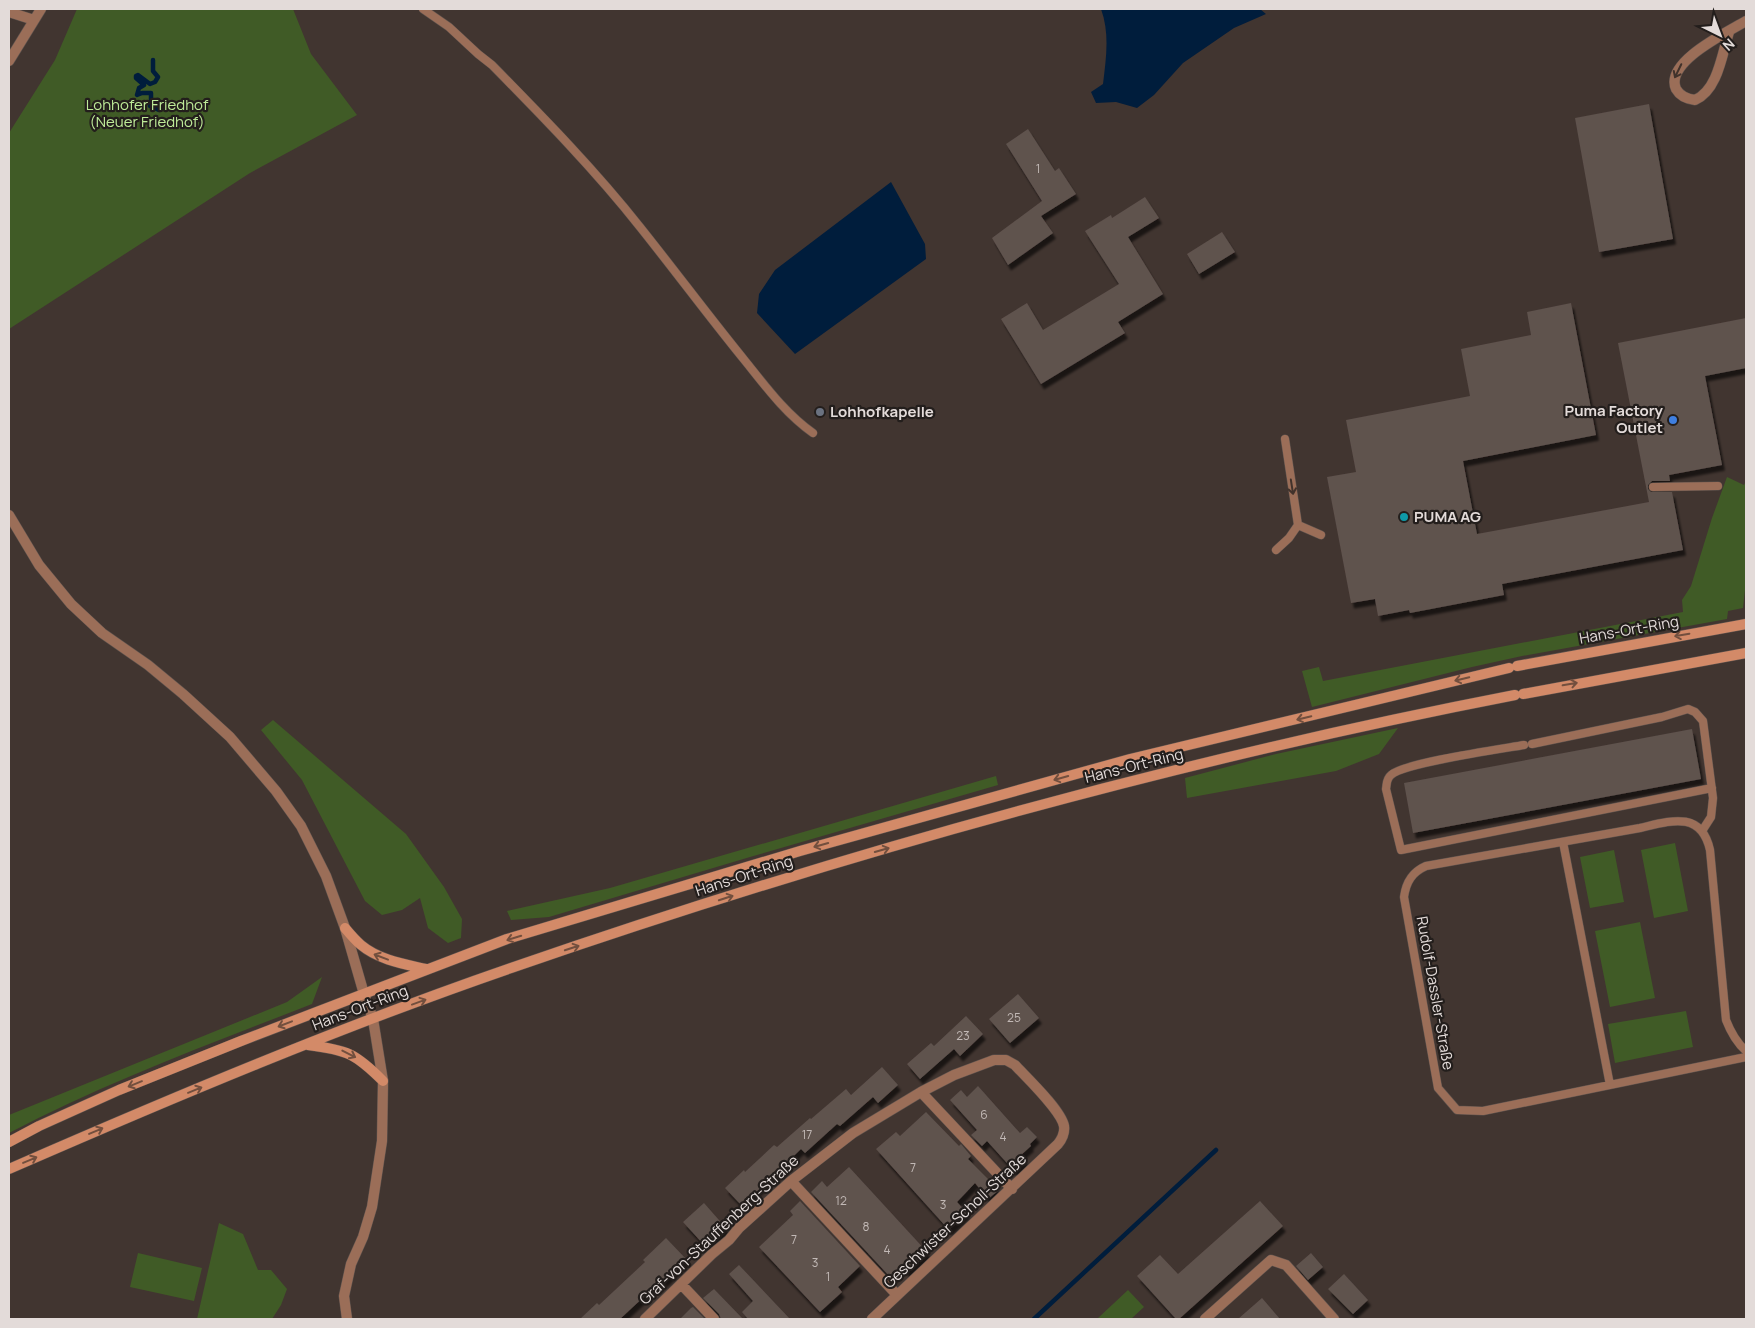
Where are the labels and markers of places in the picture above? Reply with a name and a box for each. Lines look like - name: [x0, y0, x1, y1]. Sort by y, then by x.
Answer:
- place label: Puma Factory Outlet: [1565, 400, 1664, 438]
- place label: Lohhofkapelle: [830, 401, 934, 422]
- marker: Lohhofkapelle: [814, 406, 826, 418]
- marker: Puma Factory Outlet: [1667, 414, 1679, 426]
- place label: PUMA AG: [1414, 506, 1481, 527]
- marker: PUMA AG: [1398, 511, 1410, 523]

